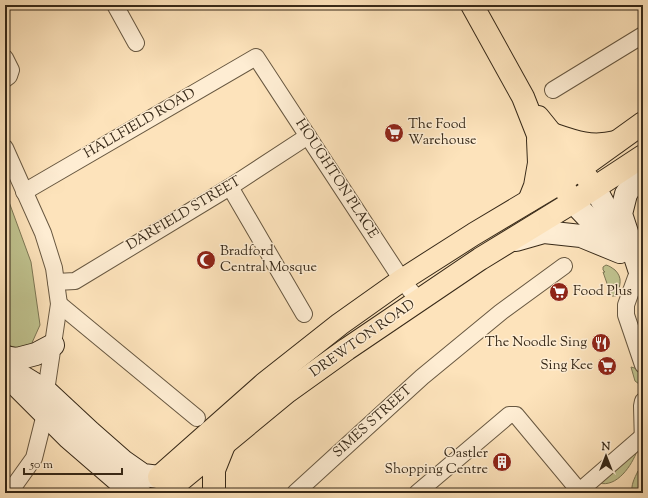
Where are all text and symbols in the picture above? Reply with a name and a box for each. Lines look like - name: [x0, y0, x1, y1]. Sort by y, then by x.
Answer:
- street label: HALLFIELD ROAD: [80, 84, 200, 164]
- street label: HOUGHTON PLACE: [290, 115, 383, 243]
- place label: The Food Warehouse: [408, 115, 477, 151]
- supermarket icon: The Food Warehouse: [383, 122, 405, 144]
- street label: DARFIELD STREET: [123, 172, 245, 256]
- place label: Bradford Central Mosque: [220, 242, 317, 278]
- mosque icon: Bradford Central Mosque: [195, 249, 217, 271]
- supermarket icon: Food Plus: [548, 281, 570, 303]
- place label: Food Plus: [573, 282, 632, 302]
- street label: DREWTON ROAD: [306, 295, 420, 383]
- restaurant icon: The Noodle Sing: [590, 332, 612, 354]
- place label: The Noodle Sing: [485, 333, 587, 353]
- supermarket icon: Sing Kee: [596, 355, 618, 377]
- place label: Sing Kee: [540, 356, 593, 376]
- street label: SIMES STREET: [329, 381, 417, 463]
- north arrow: [586, 436, 626, 476]
- text: N: [601, 439, 611, 455]
- place label: Oastler Shopping Centre: [385, 444, 489, 480]
- scale bar: [24, 450, 122, 476]
- building icon: Oastler Shopping Centre: [491, 451, 513, 473]
- text: 50 m: [29, 456, 53, 474]

